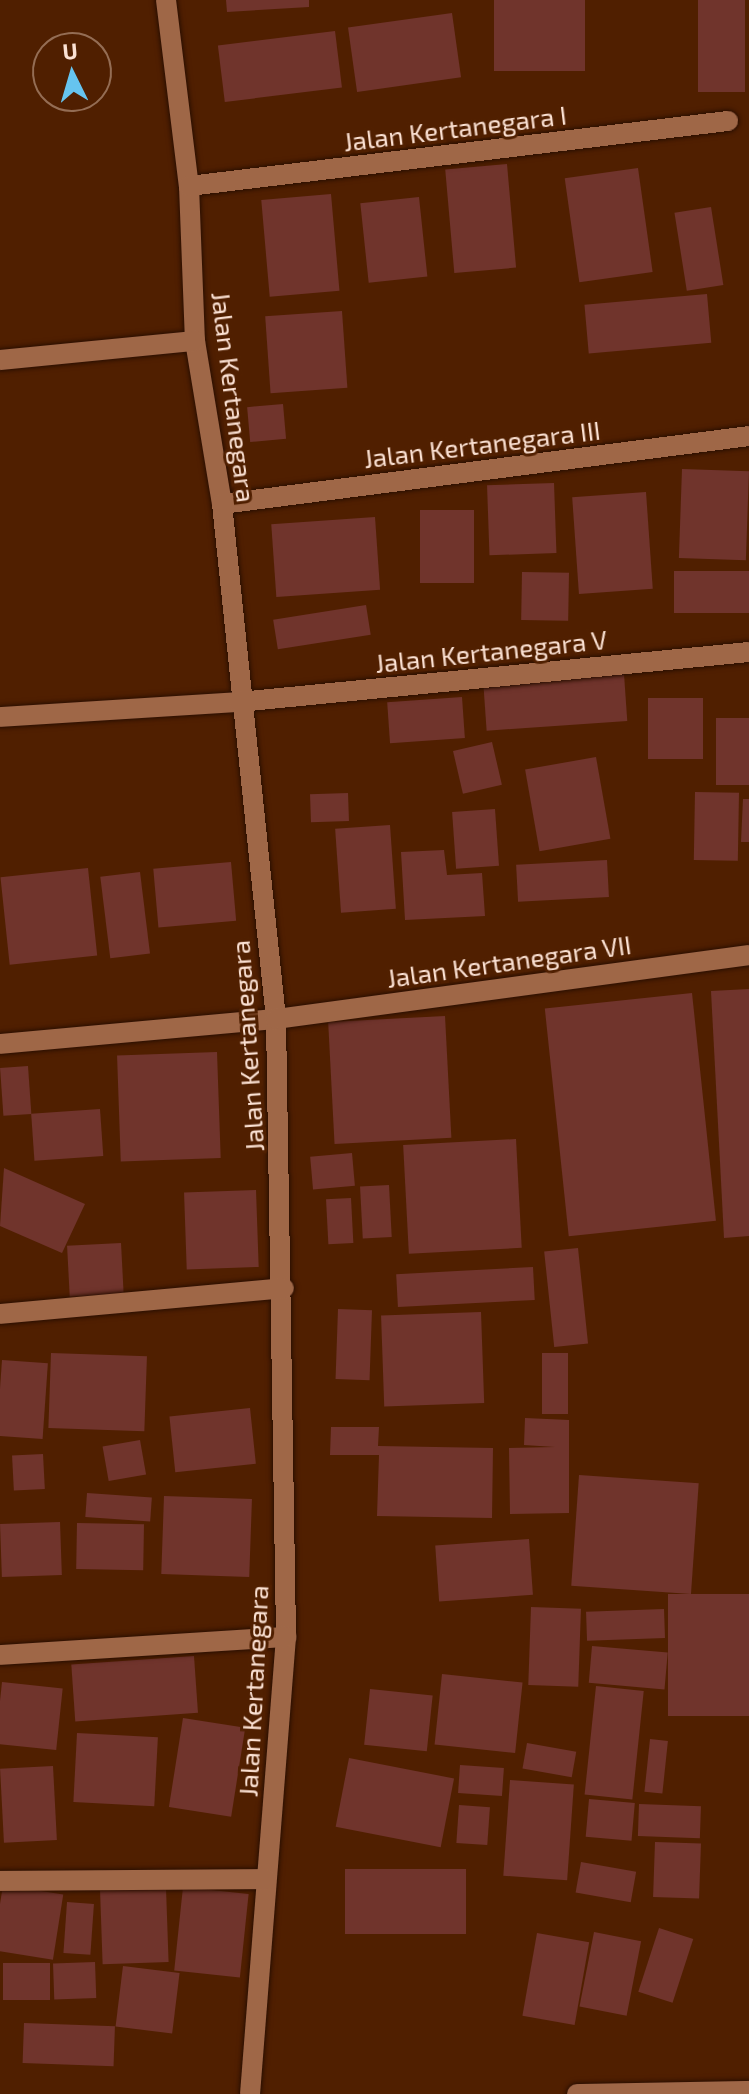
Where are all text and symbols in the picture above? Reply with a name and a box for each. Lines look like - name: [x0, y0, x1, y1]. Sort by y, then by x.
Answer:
- north arrow: [32, 32, 112, 112]
- text: U: [61, 36, 79, 64]
- street label: Jalan Kertanegara I: [342, 99, 568, 157]
- street label: Jalan Kertanegara: [206, 290, 262, 504]
- street label: Jalan Kertanegara III: [362, 414, 602, 474]
- street label: Jalan Kertanegara V: [373, 623, 609, 679]
- street label: Jalan Kertanegara VII: [384, 928, 634, 994]
- street label: Jalan Kertanegara: [224, 939, 270, 1153]
- street label: Jalan Kertanegara: [232, 1584, 274, 1798]

